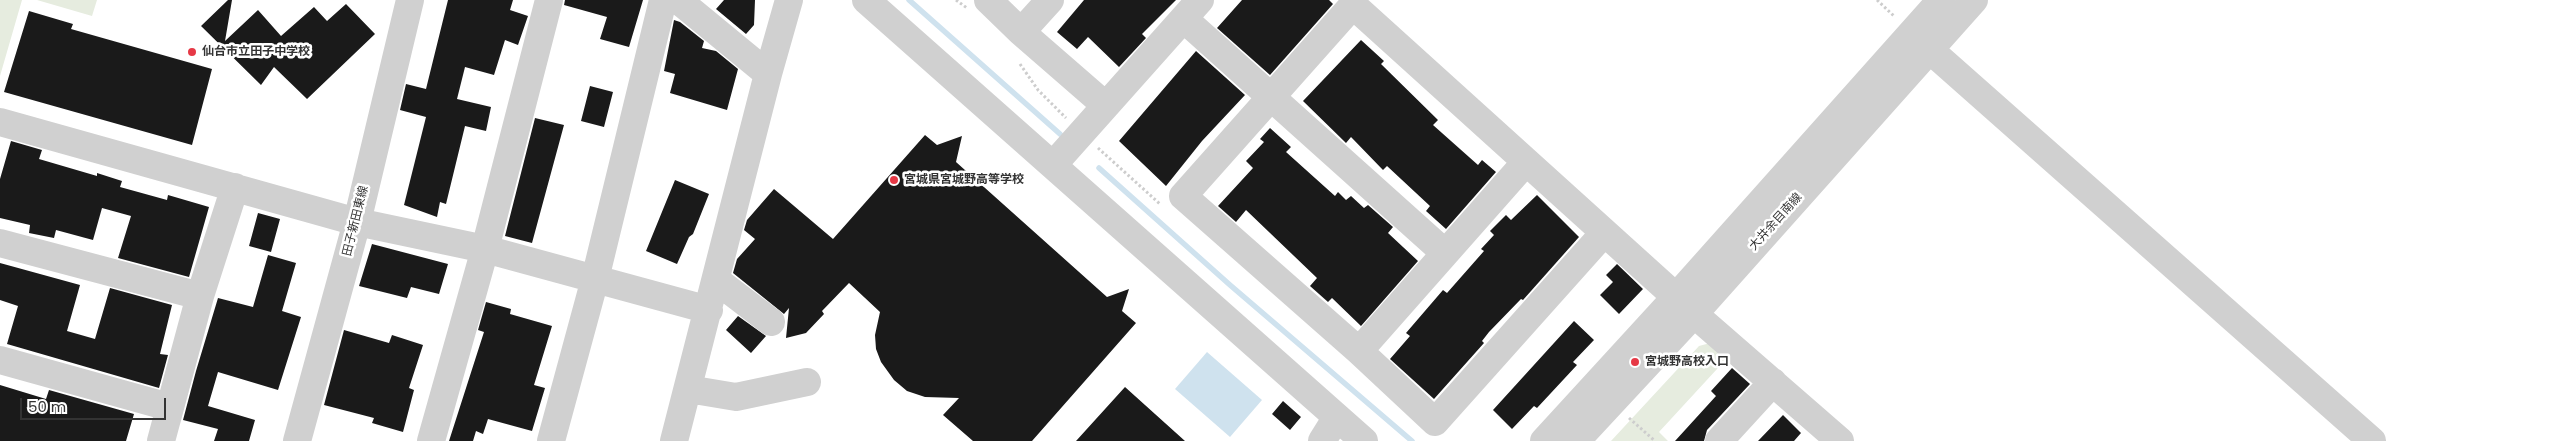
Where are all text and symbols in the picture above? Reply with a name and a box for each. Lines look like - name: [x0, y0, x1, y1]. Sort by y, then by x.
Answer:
- place label: 仙台市立田子中学校: [202, 45, 310, 59]
- marker: 仙台市立田子中学校: [186, 46, 198, 58]
- place label: 宮城県宮城野高等学校: [904, 173, 1024, 187]
- marker: 宮城県宮城野高等学校: [888, 174, 900, 186]
- street label: 田子新田東線: [340, 184, 372, 258]
- street label: 大井余目南線: [1747, 190, 1805, 254]
- place label: 宮城野高校入口: [1645, 355, 1729, 369]
- marker: 宮城野高校入口: [1629, 356, 1641, 368]
- scale bar: [22, 388, 169, 420]
- text: 50 m: [28, 396, 66, 417]

